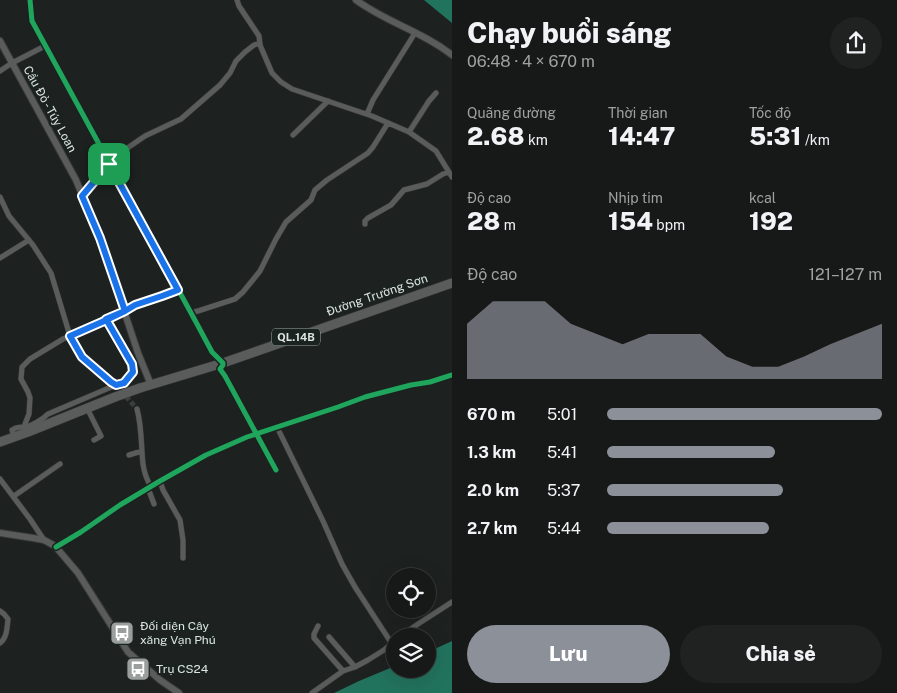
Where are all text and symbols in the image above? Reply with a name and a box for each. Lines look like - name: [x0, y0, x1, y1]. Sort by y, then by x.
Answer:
- text: Chạy buổi sáng: [467, 16, 671, 49]
- button: share: [830, 17, 882, 69]
- text: 06:48 · 4 × 670 m: [467, 52, 595, 71]
- street label: Cầu Đỏ - Túy Loan: [20, 63, 80, 155]
- text: Quãng đường: [467, 105, 556, 121]
- text: Thời gian: [608, 105, 668, 121]
- text: Tốc độ: [749, 105, 791, 121]
- text: 2.68: [467, 121, 525, 151]
- text: 14:47: [608, 121, 676, 151]
- text: 5:31: [749, 121, 801, 151]
- text: km: [525, 132, 548, 148]
- text: /km: [801, 132, 830, 148]
- pin: [88, 143, 130, 185]
- icon: arrive: [95, 150, 123, 178]
- text: Độ cao: [467, 190, 511, 206]
- text: Nhịp tim: [608, 190, 663, 206]
- text: kcal: [749, 190, 776, 206]
- text: 28: [467, 206, 500, 236]
- text: 154: [608, 206, 653, 236]
- text: 192: [749, 206, 793, 236]
- text: m: [500, 217, 516, 233]
- text: bpm: [653, 217, 685, 233]
- text: Độ cao: [467, 265, 517, 284]
- text: 121–127 m: [808, 265, 882, 284]
- street label: Đường Trường Sơn: [324, 271, 430, 319]
- road number: QL.14B: [272, 328, 320, 346]
- text: 670 m: [467, 405, 515, 424]
- text: 5:01: [547, 405, 577, 424]
- text: 1.3 km: [467, 443, 516, 462]
- text: 5:41: [547, 443, 577, 462]
- text: 2.0 km: [467, 481, 519, 500]
- text: 5:37: [547, 481, 580, 500]
- text: 2.7 km: [467, 519, 517, 538]
- text: 5:44: [547, 519, 581, 538]
- map controls: [386, 568, 436, 678]
- button: locate: [386, 568, 436, 618]
- place label: Đối diện Cây xăng Vạn Phú: [140, 619, 216, 647]
- bus stop icon: Đối diện Cây xăng Vạn Phú: [109, 620, 135, 646]
- button: Lưu: [467, 625, 670, 683]
- button: Chia sẻ: [680, 625, 882, 683]
- button: layers: [386, 628, 436, 678]
- bus stop icon: Trụ CS24: [125, 656, 151, 682]
- place label: Trụ CS24: [156, 662, 209, 676]

